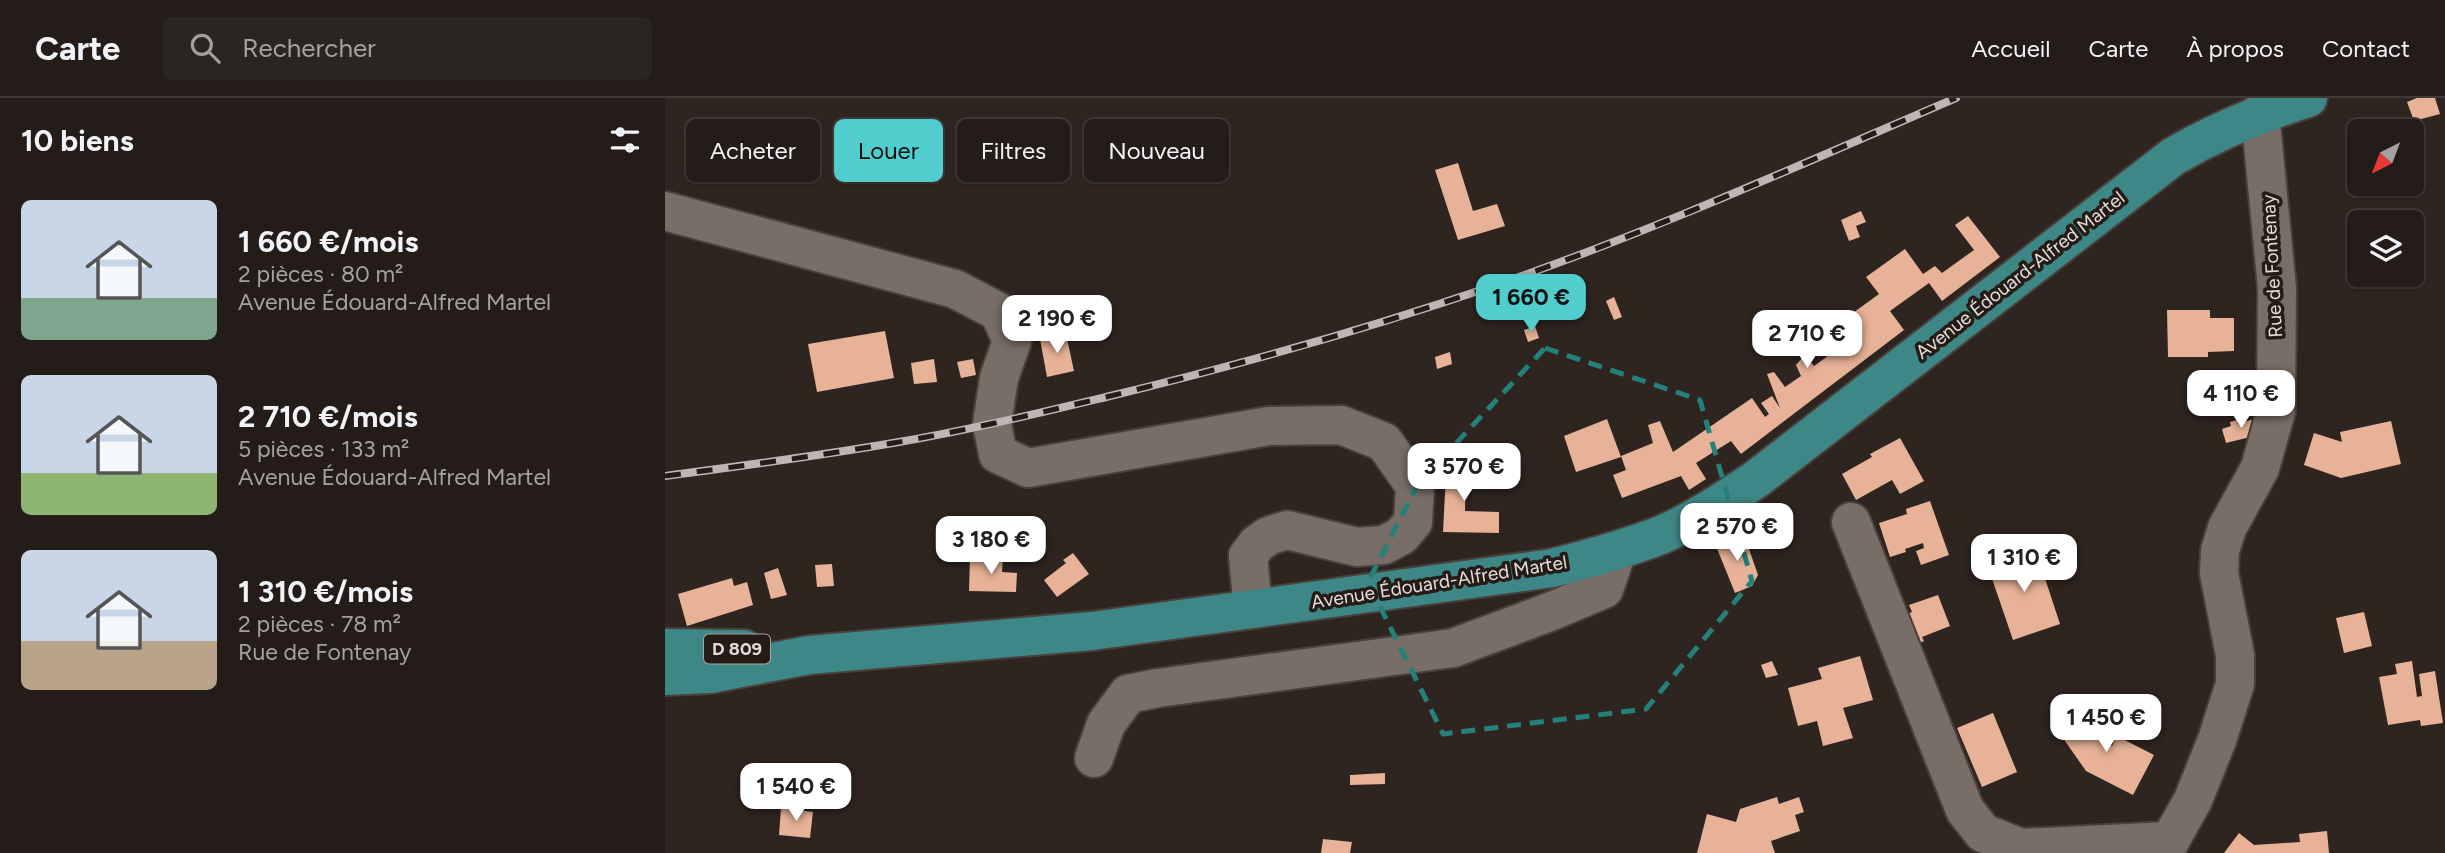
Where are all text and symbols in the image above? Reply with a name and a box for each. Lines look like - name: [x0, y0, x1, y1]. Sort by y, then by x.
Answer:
- search box: [162, 17, 652, 80]
- text: Carte: [35, 29, 120, 68]
- icon: search: [186, 29, 224, 67]
- text: Rechercher: [242, 32, 376, 64]
- text: Accueil: [1971, 34, 2051, 63]
- text: Carte: [2089, 34, 2148, 63]
- text: À propos: [2186, 34, 2284, 63]
- text: Contact: [2322, 34, 2410, 63]
- chip: Acheter: [686, 119, 820, 182]
- chip: Louer: [834, 119, 943, 182]
- chip: Filtres: [957, 119, 1070, 182]
- chip: Nouveau: [1084, 119, 1229, 182]
- north arrow: [2347, 119, 2424, 196]
- map controls: [2347, 119, 2424, 287]
- icon: filters: [606, 121, 644, 159]
- text: 10 biens: [21, 122, 134, 159]
- street label: Avenue Édouard-Alfred Martel: [1911, 186, 2129, 364]
- street label: Rue de Fontenay: [2257, 194, 2287, 338]
- button: layers: [2347, 210, 2424, 287]
- text: 1 660 €/mois: [238, 223, 418, 260]
- icon: home: [77, 228, 161, 312]
- text: 2 pièces · 80 m²: [238, 260, 403, 288]
- pin: 1 660 €: [1466, 274, 1596, 334]
- text: 1 660 €: [1492, 283, 1570, 311]
- text: Avenue Édouard-Alfred Martel: [238, 288, 551, 316]
- pin: 2 190 €: [992, 296, 1122, 355]
- text: 2 190 €: [1018, 304, 1096, 332]
- pin: 2 710 €: [1742, 310, 1872, 370]
- text: 2 710 €: [1768, 319, 1846, 347]
- pin: 4 110 €: [2176, 370, 2306, 430]
- text: 4 110 €: [2203, 379, 2279, 407]
- text: 2 710 €/mois: [238, 398, 418, 435]
- icon: home: [77, 403, 161, 487]
- text: 5 pièces · 133 m²: [238, 435, 409, 463]
- pin: 3 570 €: [1399, 444, 1529, 503]
- text: 3 570 €: [1424, 452, 1504, 480]
- text: Avenue Édouard-Alfred Martel: [238, 463, 551, 491]
- pin: 2 570 €: [1672, 504, 1802, 563]
- text: 2 570 €: [1696, 512, 1778, 540]
- pin: 3 180 €: [926, 517, 1056, 576]
- text: 3 180 €: [952, 525, 1030, 553]
- pin: 1 310 €: [1959, 534, 2089, 594]
- text: 1 310 €: [1987, 543, 2061, 571]
- street label: Avenue Édouard-Alfred Martel: [1309, 550, 1569, 614]
- text: 1 310 €/mois: [238, 573, 413, 610]
- icon: home: [77, 578, 161, 662]
- text: 2 pièces · 78 m²: [238, 610, 401, 638]
- road number: D 809: [704, 634, 770, 664]
- text: Rue de Fontenay: [238, 638, 411, 666]
- pin: 1 450 €: [2041, 694, 2171, 754]
- text: 1 450 €: [2066, 703, 2146, 731]
- pin: 1 540 €: [731, 764, 861, 823]
- text: 1 540 €: [756, 772, 836, 800]

